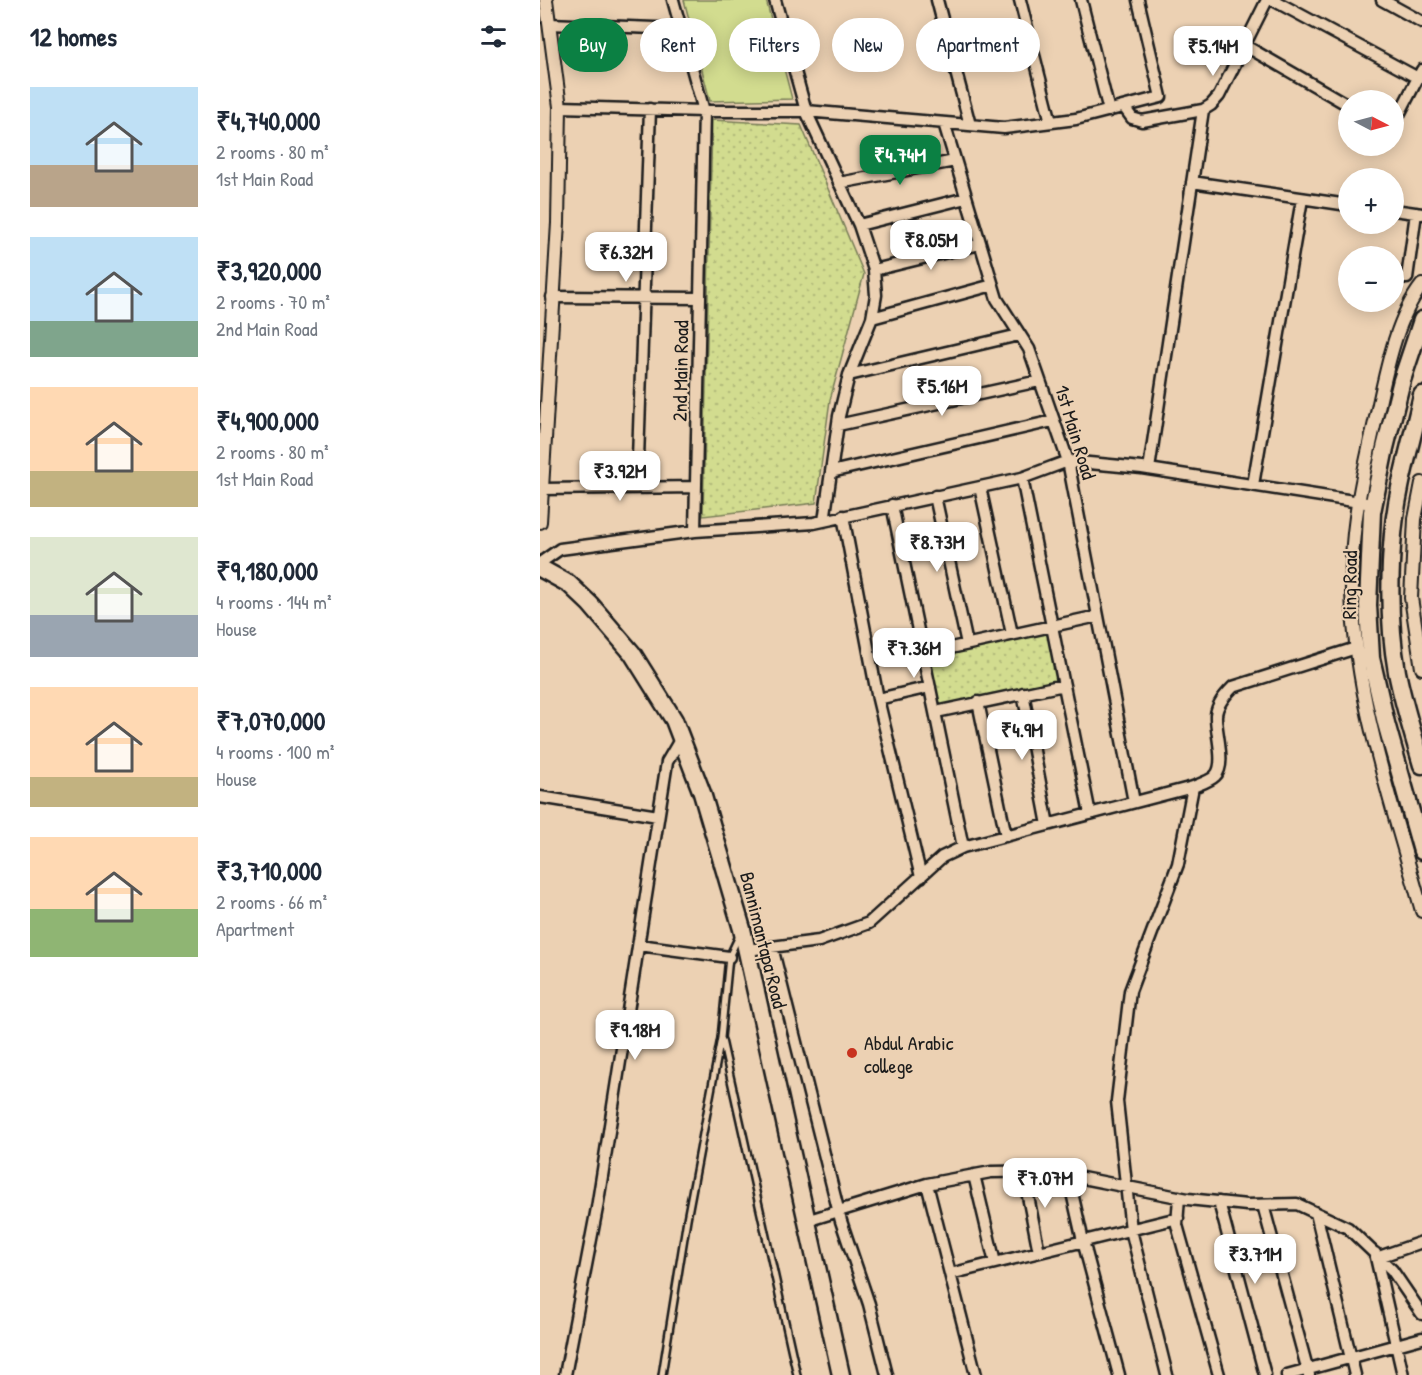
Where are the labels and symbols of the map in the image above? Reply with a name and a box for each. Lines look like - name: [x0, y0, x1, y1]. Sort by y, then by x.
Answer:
- pin: ₹5.14M: [1164, 26, 1262, 77]
- north arrow: [1338, 90, 1404, 156]
- pin: ₹4.74M: [851, 135, 949, 186]
- pin: ₹8.05M: [882, 220, 980, 271]
- pin: ₹6.32M: [577, 232, 675, 283]
- street label: 2nd Main Road: [666, 320, 694, 422]
- pin: ₹5.16M: [893, 366, 991, 417]
- street label: 1st Main Road: [1049, 382, 1103, 483]
- pin: ₹3.92M: [571, 451, 669, 502]
- pin: ₹8.73M: [888, 522, 986, 573]
- street label: Ring Road: [1335, 550, 1363, 620]
- pin: ₹7.36M: [865, 628, 963, 679]
- pin: ₹4.9M: [980, 710, 1064, 761]
- street label: Bannimantapa Road: [734, 869, 794, 1011]
- pin: ₹9.18M: [586, 1010, 684, 1061]
- place label: Abdul Arabic college: [864, 1029, 954, 1079]
- marker: Abdul Arabic college: [845, 1046, 859, 1060]
- pin: ₹7.07M: [996, 1158, 1094, 1209]
- pin: ₹3.71M: [1206, 1234, 1304, 1285]

